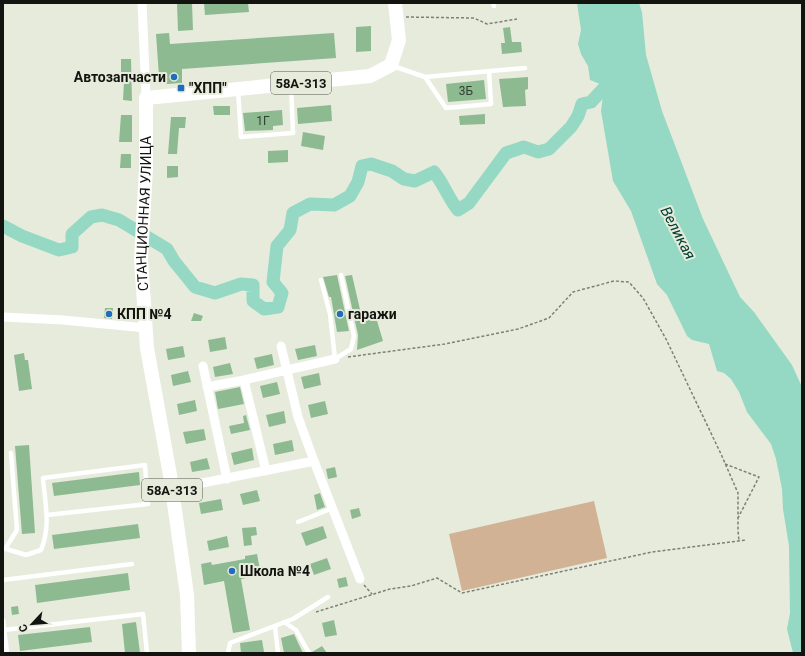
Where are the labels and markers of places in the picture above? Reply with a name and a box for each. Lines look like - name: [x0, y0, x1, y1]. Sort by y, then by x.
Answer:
- place label: Автозапчасти: [74, 69, 166, 85]
- marker: Автозапчасти: [169, 72, 179, 82]
- place label: "ХПП": [189, 80, 227, 96]
- marker: "ХПП": [176, 83, 186, 93]
- place label: КПП №4: [117, 306, 172, 322]
- place label: гаражи: [348, 306, 397, 322]
- marker: КПП №4: [104, 309, 114, 319]
- marker: гаражи: [335, 309, 345, 319]
- place label: Школа №4: [240, 563, 310, 579]
- marker: Школа №4: [227, 566, 237, 576]

